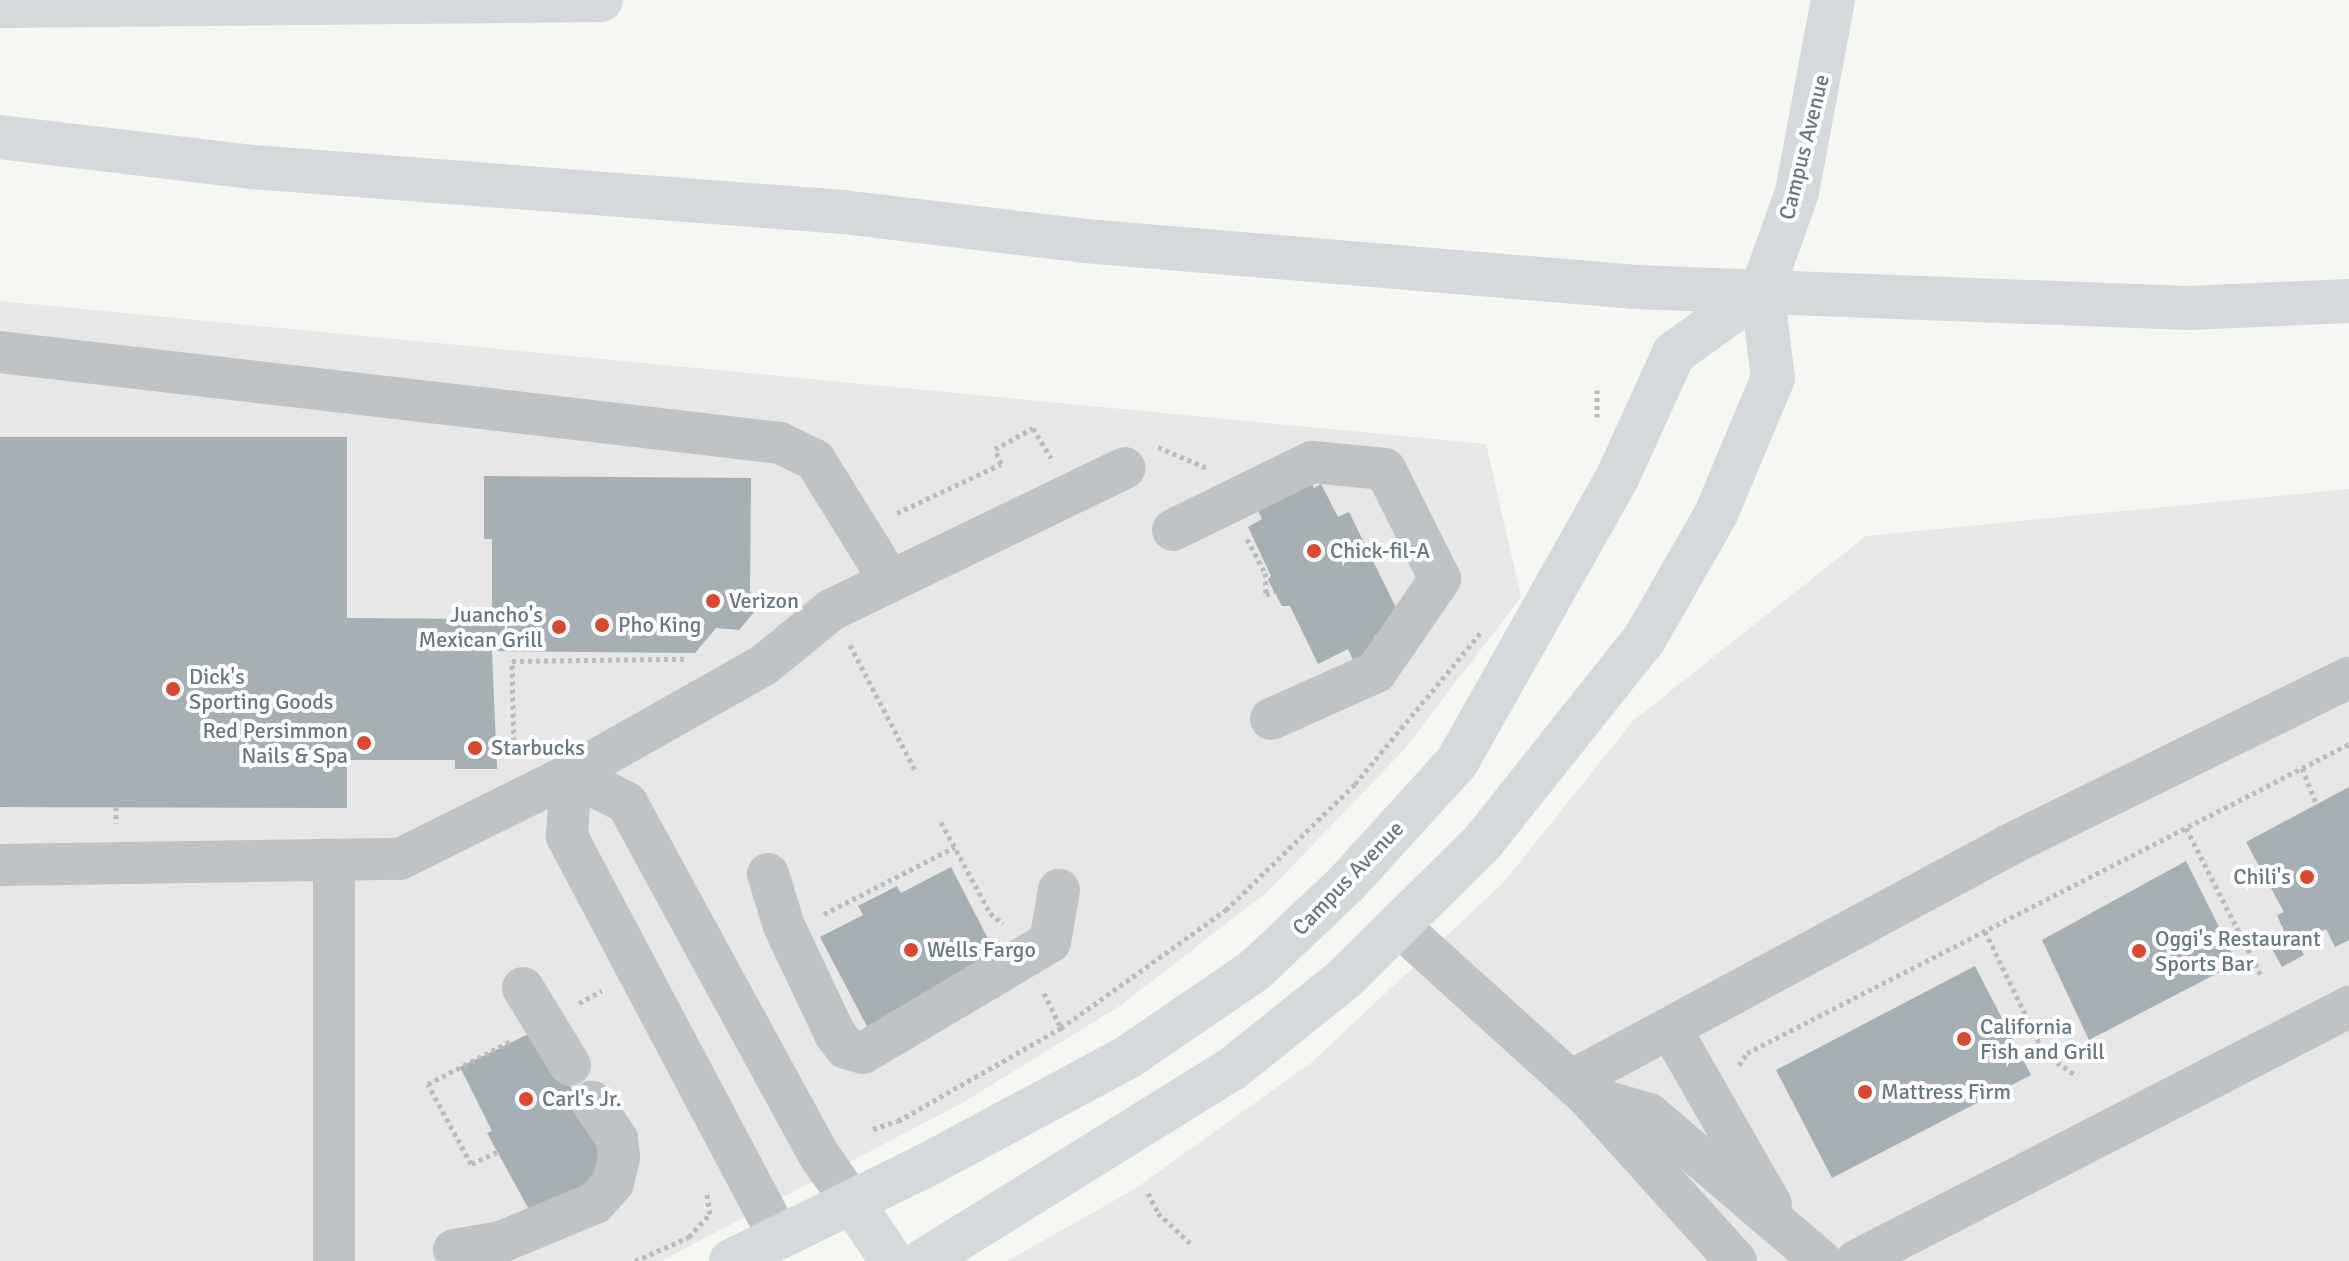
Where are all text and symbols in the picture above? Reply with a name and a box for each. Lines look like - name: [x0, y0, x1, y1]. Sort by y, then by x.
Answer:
- street label: Campus Avenue: [1773, 72, 1835, 222]
- place label: Chick-fil-A: [1330, 538, 1430, 564]
- marker: Chick-fil-A: [1305, 542, 1323, 560]
- place label: Verizon: [729, 588, 799, 614]
- marker: Verizon: [704, 592, 722, 610]
- place label: Juancho's Mexican Grill: [418, 601, 543, 652]
- place label: Pho King: [618, 612, 701, 638]
- marker: Pho King: [593, 616, 611, 634]
- marker: Juancho's Mexican Grill: [550, 618, 568, 636]
- place label: Dick's Sporting Goods: [189, 663, 333, 714]
- marker: Dick's Sporting Goods: [164, 680, 182, 698]
- place label: Red Persimmon Nails & Spa: [202, 717, 348, 768]
- marker: Red Persimmon Nails & Spa: [355, 734, 373, 752]
- place label: Starbucks: [491, 735, 585, 761]
- marker: Starbucks: [466, 739, 484, 757]
- street label: Campus Avenue: [1287, 815, 1409, 941]
- place label: Chili's: [2233, 864, 2291, 890]
- marker: Chili's: [2298, 868, 2316, 886]
- place label: Oggi's Restaurant Sports Bar: [2155, 925, 2321, 976]
- place label: Wells Fargo: [927, 937, 1036, 963]
- marker: Wells Fargo: [902, 941, 920, 959]
- marker: Oggi's Restaurant Sports Bar: [2130, 942, 2148, 960]
- place label: California Fish and Grill: [1980, 1013, 2105, 1064]
- marker: California Fish and Grill: [1955, 1030, 1973, 1048]
- place label: Mattress Firm: [1881, 1079, 2011, 1105]
- marker: Mattress Firm: [1856, 1083, 1874, 1101]
- place label: Carl's Jr.: [542, 1086, 621, 1112]
- marker: Carl's Jr.: [517, 1090, 535, 1108]

